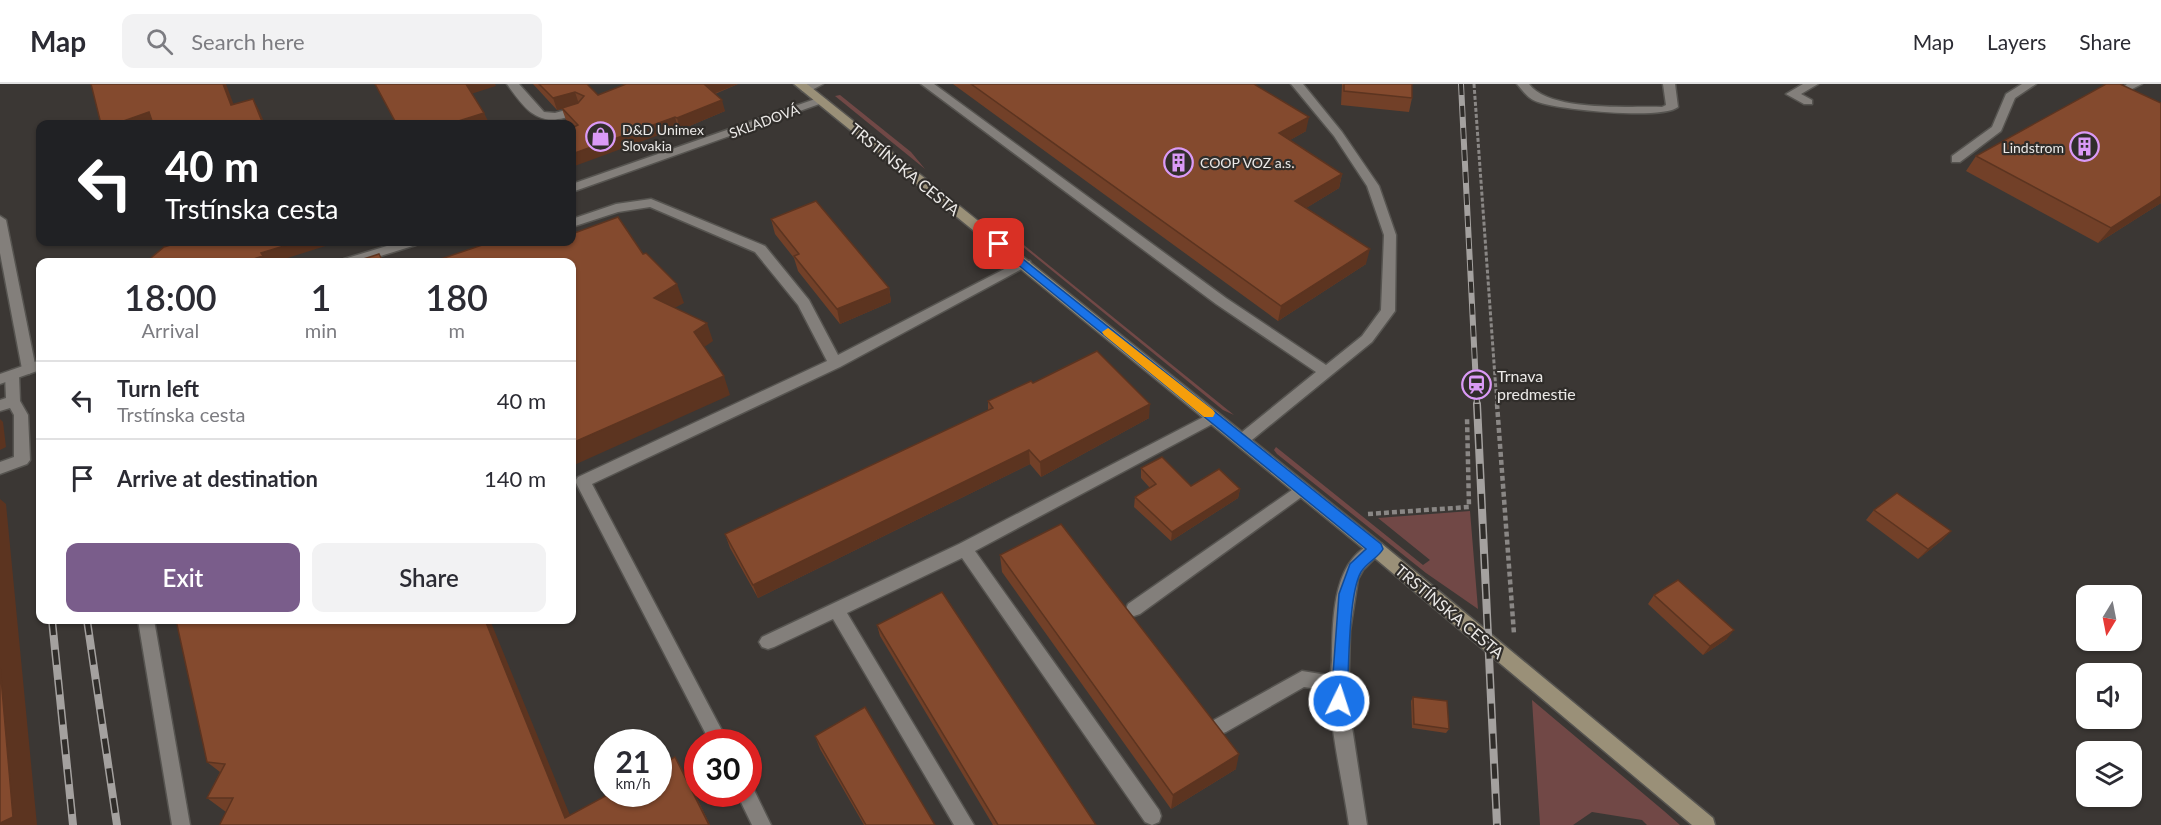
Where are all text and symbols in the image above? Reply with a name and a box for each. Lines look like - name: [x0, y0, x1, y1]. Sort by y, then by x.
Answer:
- search box: [122, 14, 542, 68]
- text: Map: [30, 24, 86, 58]
- icon: search: [143, 25, 176, 58]
- text: Search here: [191, 28, 305, 55]
- text: Map: [1913, 29, 1954, 54]
- text: Layers: [1987, 29, 2046, 54]
- text: Share: [2079, 29, 2131, 54]
- street label: SKLADOVÁ: [727, 100, 802, 142]
- street label: TRSTÍNSKA CESTA: [846, 119, 964, 219]
- shop icon: D&D Unimex Slovakia: [585, 121, 617, 153]
- place label: D&D Unimex Slovakia: [622, 121, 704, 154]
- building icon: Lindstrom: [2069, 131, 2101, 163]
- place label: Lindstrom: [2002, 139, 2064, 156]
- text: 40 m: [165, 141, 259, 191]
- icon: left: [66, 144, 144, 222]
- building icon: COOP VOZ a.s.: [1163, 146, 1195, 178]
- place label: COOP VOZ a.s.: [1200, 154, 1295, 171]
- text: Trstínska cesta: [165, 192, 339, 225]
- pin: [973, 218, 1024, 269]
- icon: arrive: [982, 227, 1015, 260]
- text: 18:00: [124, 275, 217, 319]
- text: 1: [311, 275, 331, 319]
- text: 180: [425, 275, 488, 319]
- text: Arrival: [142, 318, 199, 342]
- text: min: [305, 318, 337, 342]
- text: m: [448, 318, 465, 342]
- place label: Trnava predmestie: [1497, 366, 1576, 403]
- station icon: Trnava predmestie: [1460, 368, 1492, 400]
- text: Turn left: [117, 375, 199, 402]
- icon: left: [66, 384, 99, 417]
- text: 40 m: [497, 387, 546, 414]
- text: Trstínska cesta: [117, 402, 246, 426]
- icon: arrive: [66, 462, 99, 495]
- text: Arrive at destination: [117, 465, 318, 492]
- text: 140 m: [484, 465, 546, 492]
- button: Exit: [66, 543, 300, 612]
- button: Share: [312, 543, 546, 612]
- street label: TRSTÍNSKA CESTA: [1392, 560, 1508, 662]
- north arrow: [2076, 585, 2142, 651]
- map controls: [2076, 585, 2142, 807]
- button: sound: [2076, 663, 2142, 729]
- position arrow: [1307, 669, 1371, 733]
- speed limit sign: 30: [684, 729, 762, 807]
- button: layers: [2076, 741, 2142, 807]
- text: 21: [616, 743, 650, 779]
- text: km/h: [615, 774, 651, 792]

